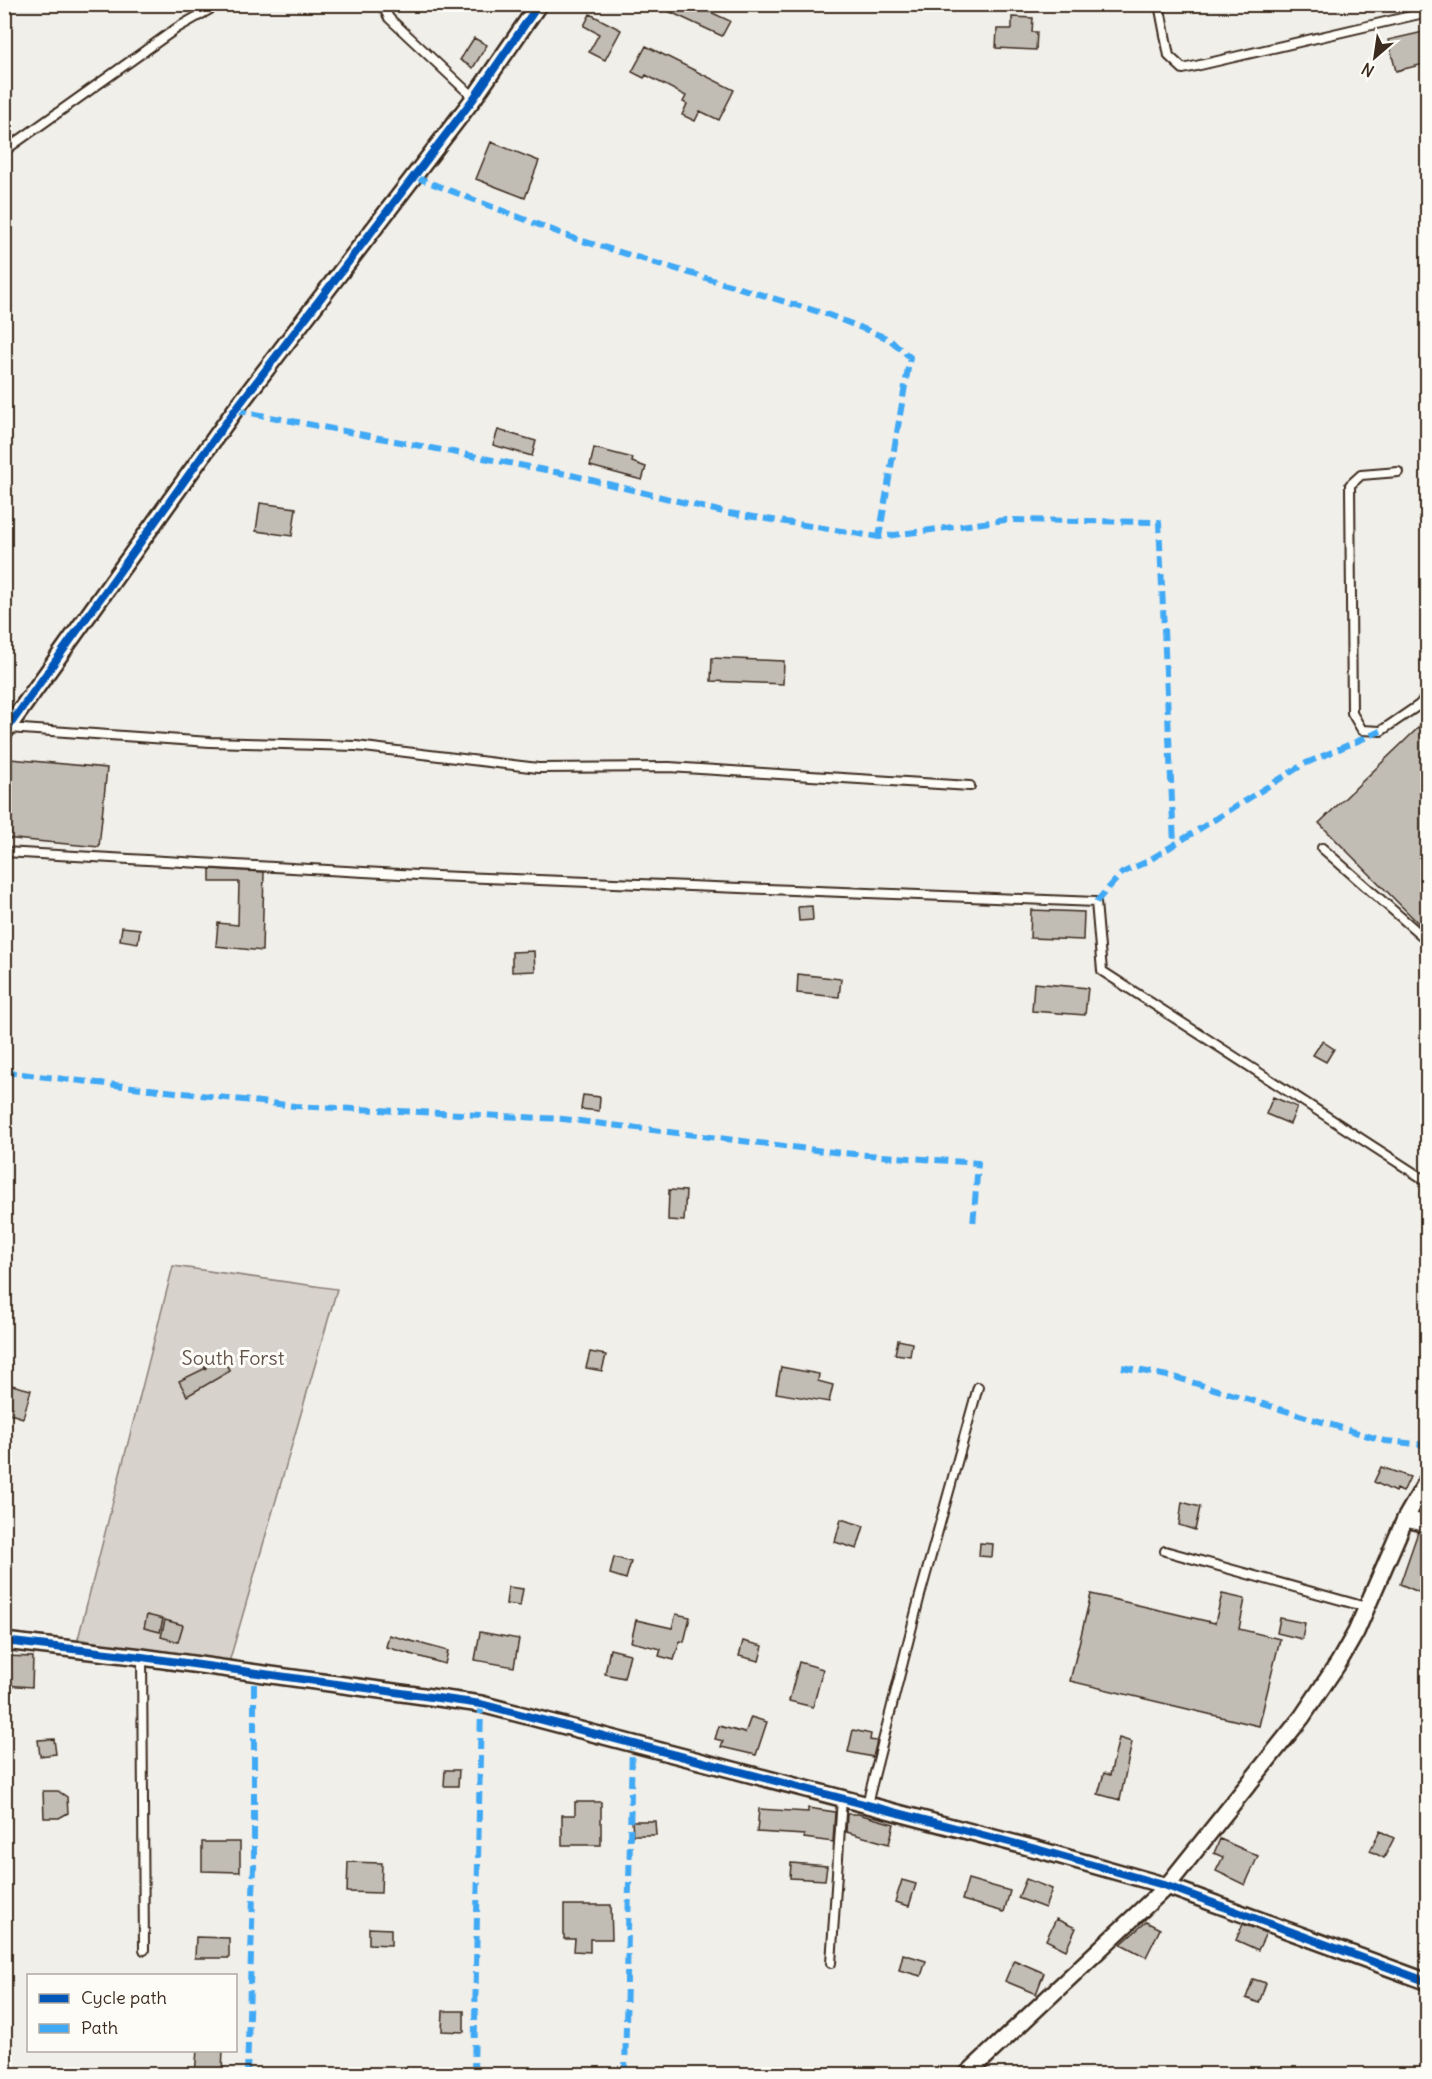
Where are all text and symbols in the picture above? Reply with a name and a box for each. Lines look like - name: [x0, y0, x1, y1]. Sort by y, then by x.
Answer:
- north arrow: [1345, 27, 1405, 87]
- text: N: [1358, 59, 1377, 82]
- park label: South Forst: [182, 1345, 285, 1370]
- legend: [27, 1974, 237, 2052]
- text: Cycle path: [81, 1986, 167, 2009]
- text: Path: [81, 2016, 118, 2039]

